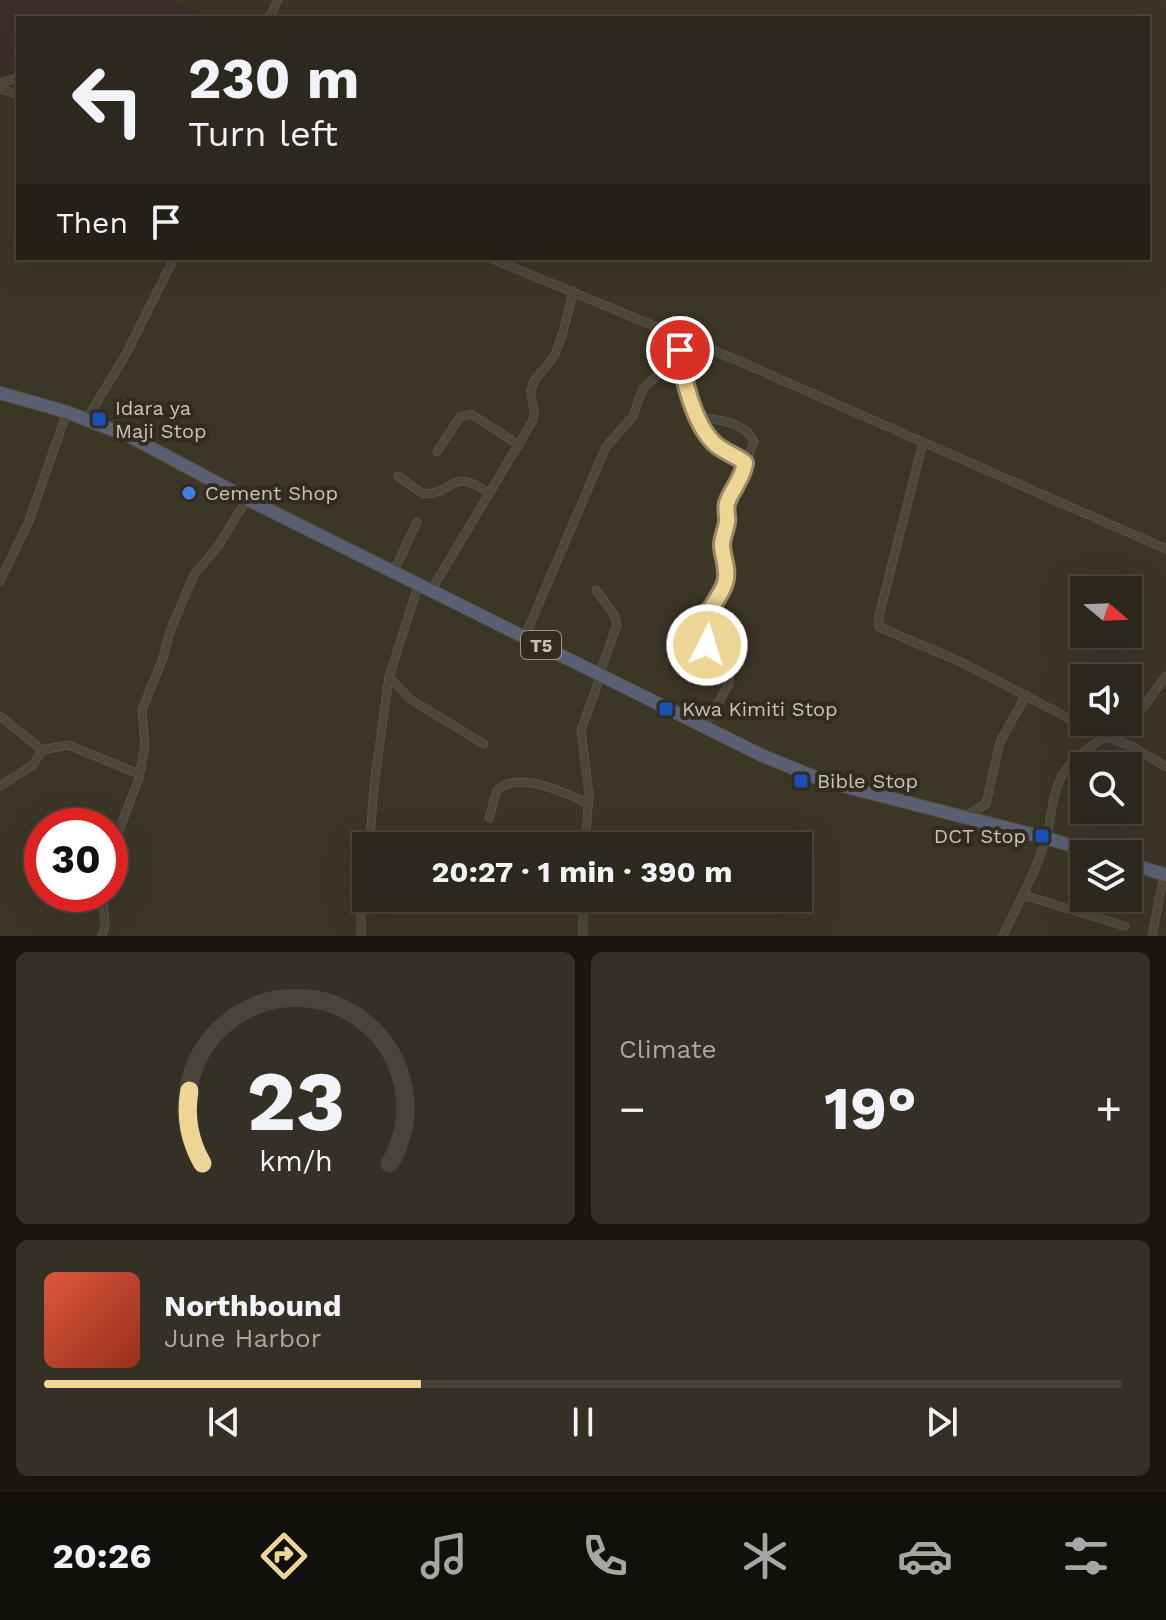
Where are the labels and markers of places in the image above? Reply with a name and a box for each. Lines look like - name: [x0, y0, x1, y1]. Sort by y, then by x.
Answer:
- pin: [646, 316, 714, 384]
- place label: Idara ya Maji Stop: [115, 396, 206, 443]
- marker: Idara ya Maji Stop: [90, 410, 108, 428]
- place label: Cement Shop: [205, 481, 338, 505]
- marker: Cement Shop: [180, 484, 198, 502]
- place label: Kwa Kimiti Stop: [682, 697, 838, 721]
- marker: Kwa Kimiti Stop: [657, 700, 675, 718]
- place label: Bible Stop: [817, 769, 918, 793]
- marker: Bible Stop: [792, 772, 810, 790]
- place label: DCT Stop: [934, 824, 1026, 848]
- marker: DCT Stop: [1033, 827, 1051, 845]

